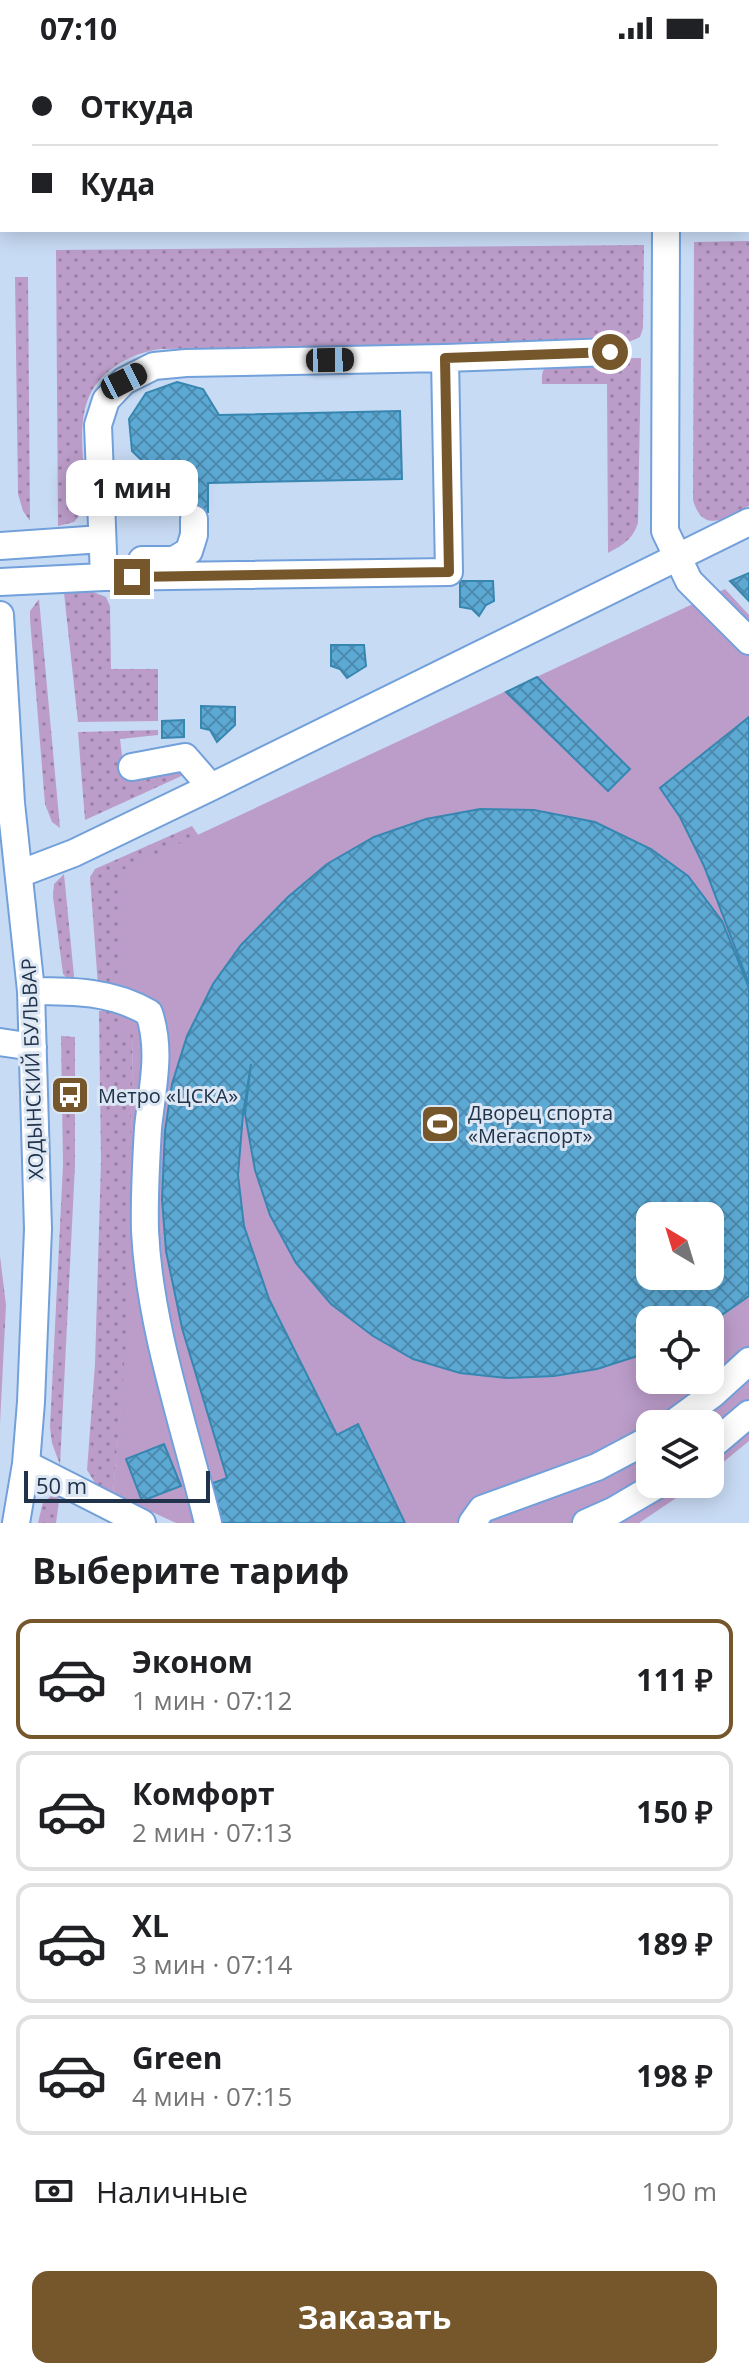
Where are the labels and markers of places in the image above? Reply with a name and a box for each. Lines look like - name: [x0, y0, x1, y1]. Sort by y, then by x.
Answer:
- bus stop icon: Метро «ЦСКА»: [49, 1074, 91, 1116]
- place label: Метро «ЦСКА»: [98, 1082, 238, 1109]
- place label: Дворец спорта «Мегаспорт»: [468, 1099, 613, 1149]
- sports icon: Дворец спорта «Мегаспорт»: [419, 1103, 461, 1145]

